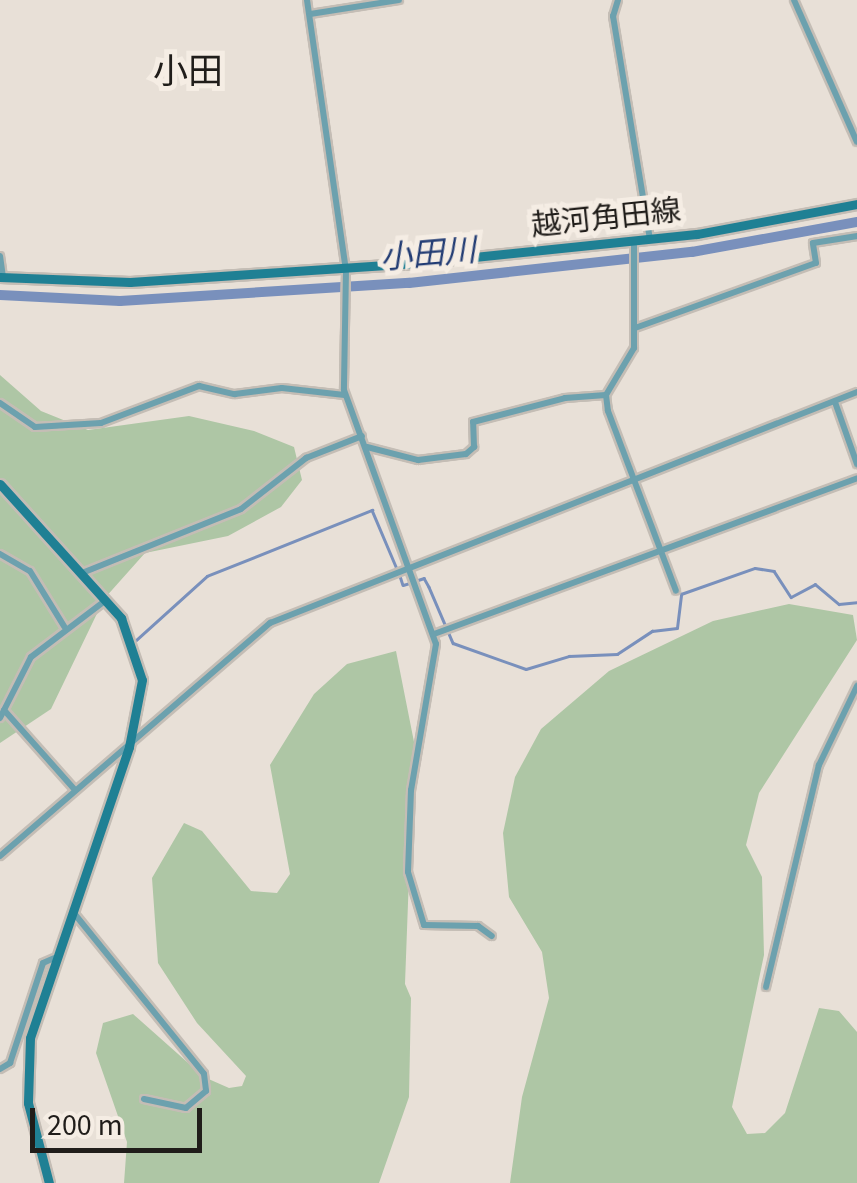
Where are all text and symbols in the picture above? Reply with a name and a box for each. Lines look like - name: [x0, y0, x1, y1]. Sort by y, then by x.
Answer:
- district label: 小田: [153, 51, 223, 93]
- street label: 越河角田線: [530, 193, 682, 245]
- water label: 小田川: [379, 232, 477, 278]
- scale bar: [35, 1088, 208, 1150]
- text: 200 m: [47, 1104, 123, 1147]

